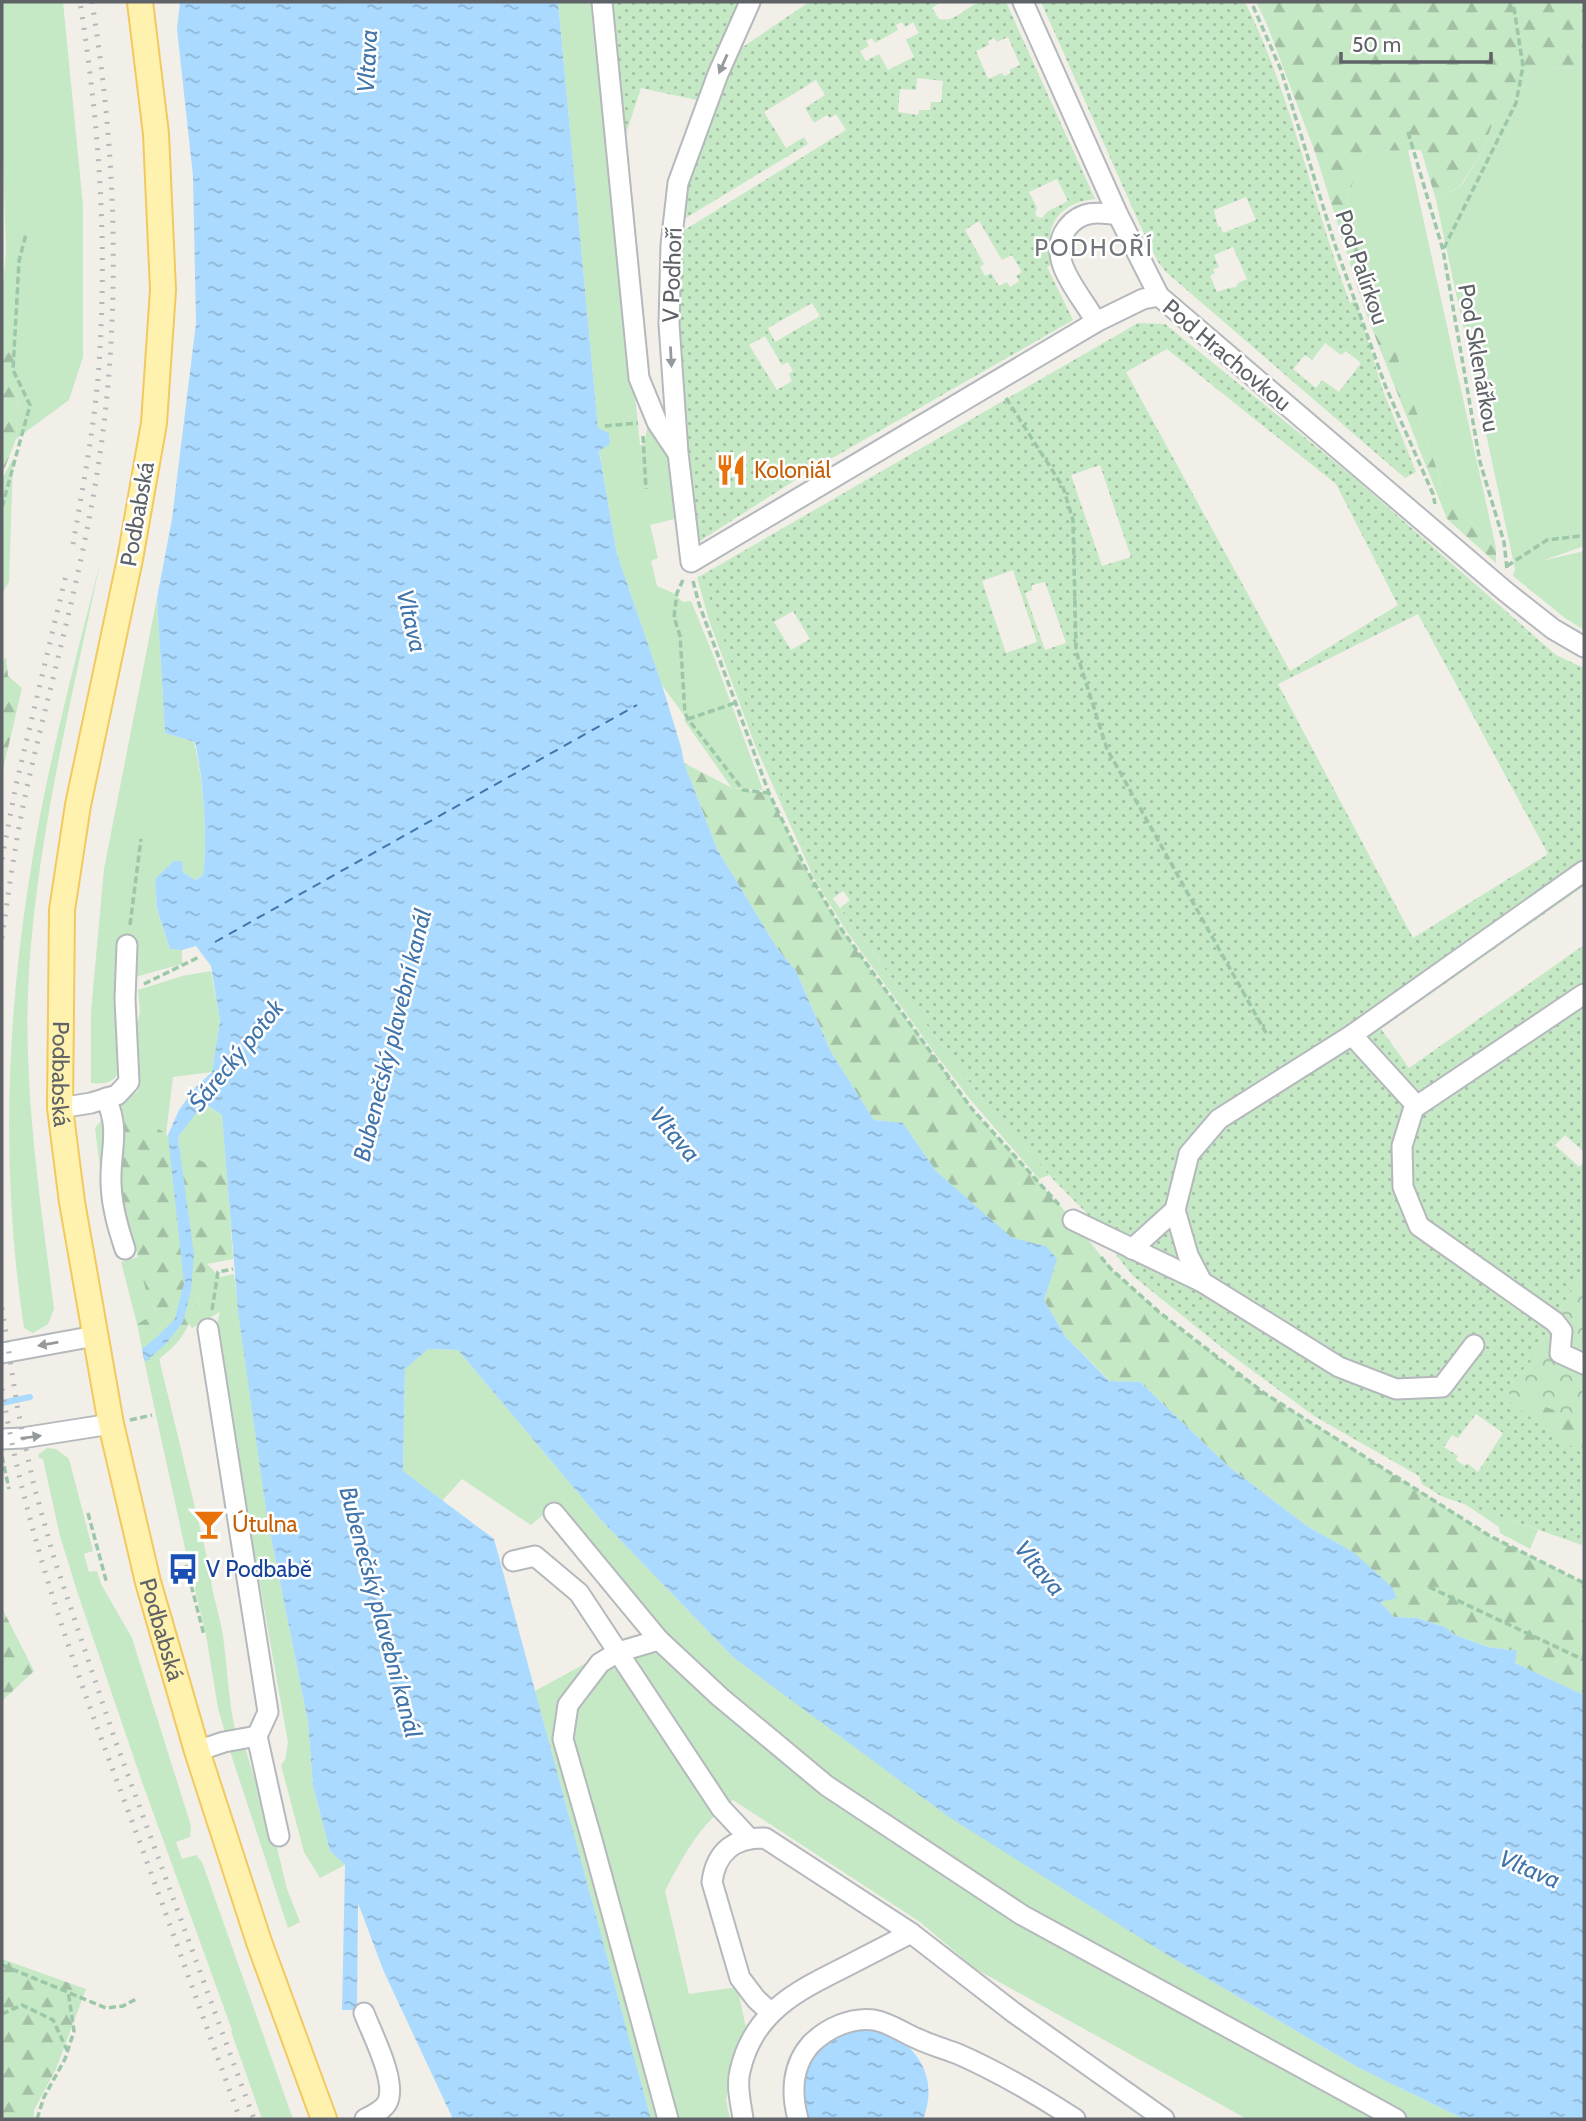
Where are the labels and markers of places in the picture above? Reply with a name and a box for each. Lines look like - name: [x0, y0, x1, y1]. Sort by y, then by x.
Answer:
- restaurant icon: Koloniál: [714, 453, 748, 487]
- place label: Koloniál: [754, 456, 832, 484]
- bar icon: Útulna: [192, 1507, 226, 1541]
- place label: Útulna: [232, 1509, 298, 1538]
- bus stop icon: V Podbabě: [166, 1552, 200, 1586]
- place label: V Podbabě: [206, 1555, 312, 1583]

